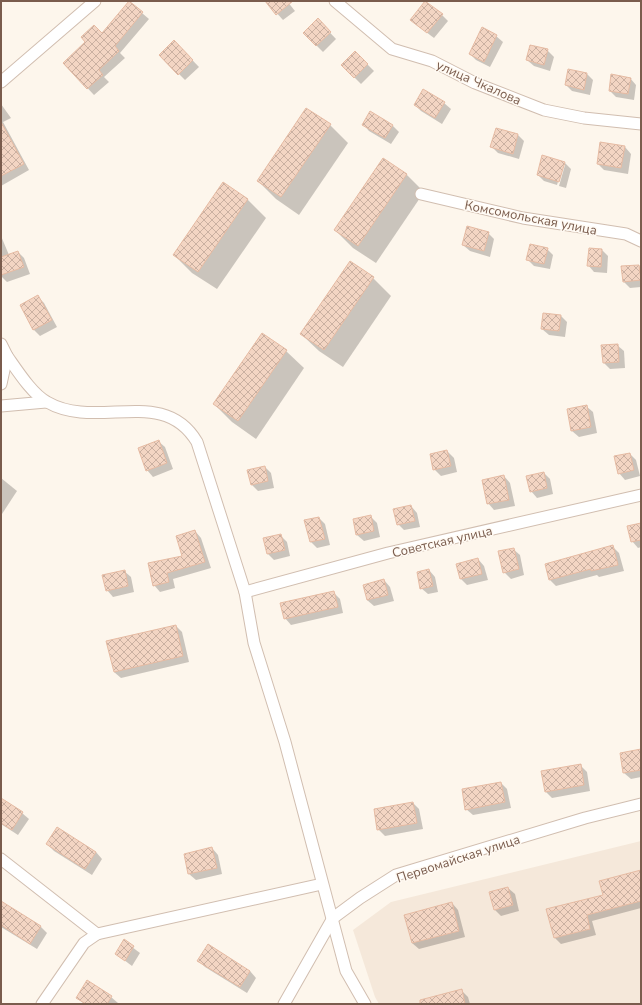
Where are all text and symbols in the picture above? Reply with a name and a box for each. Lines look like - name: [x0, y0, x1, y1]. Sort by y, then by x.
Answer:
- street label: улица Чкалова: [433, 56, 524, 110]
- street label: Комсомольская улица: [463, 196, 599, 240]
- street label: Советская улица: [390, 522, 494, 562]
- street label: Первомайская улица: [394, 830, 522, 887]

